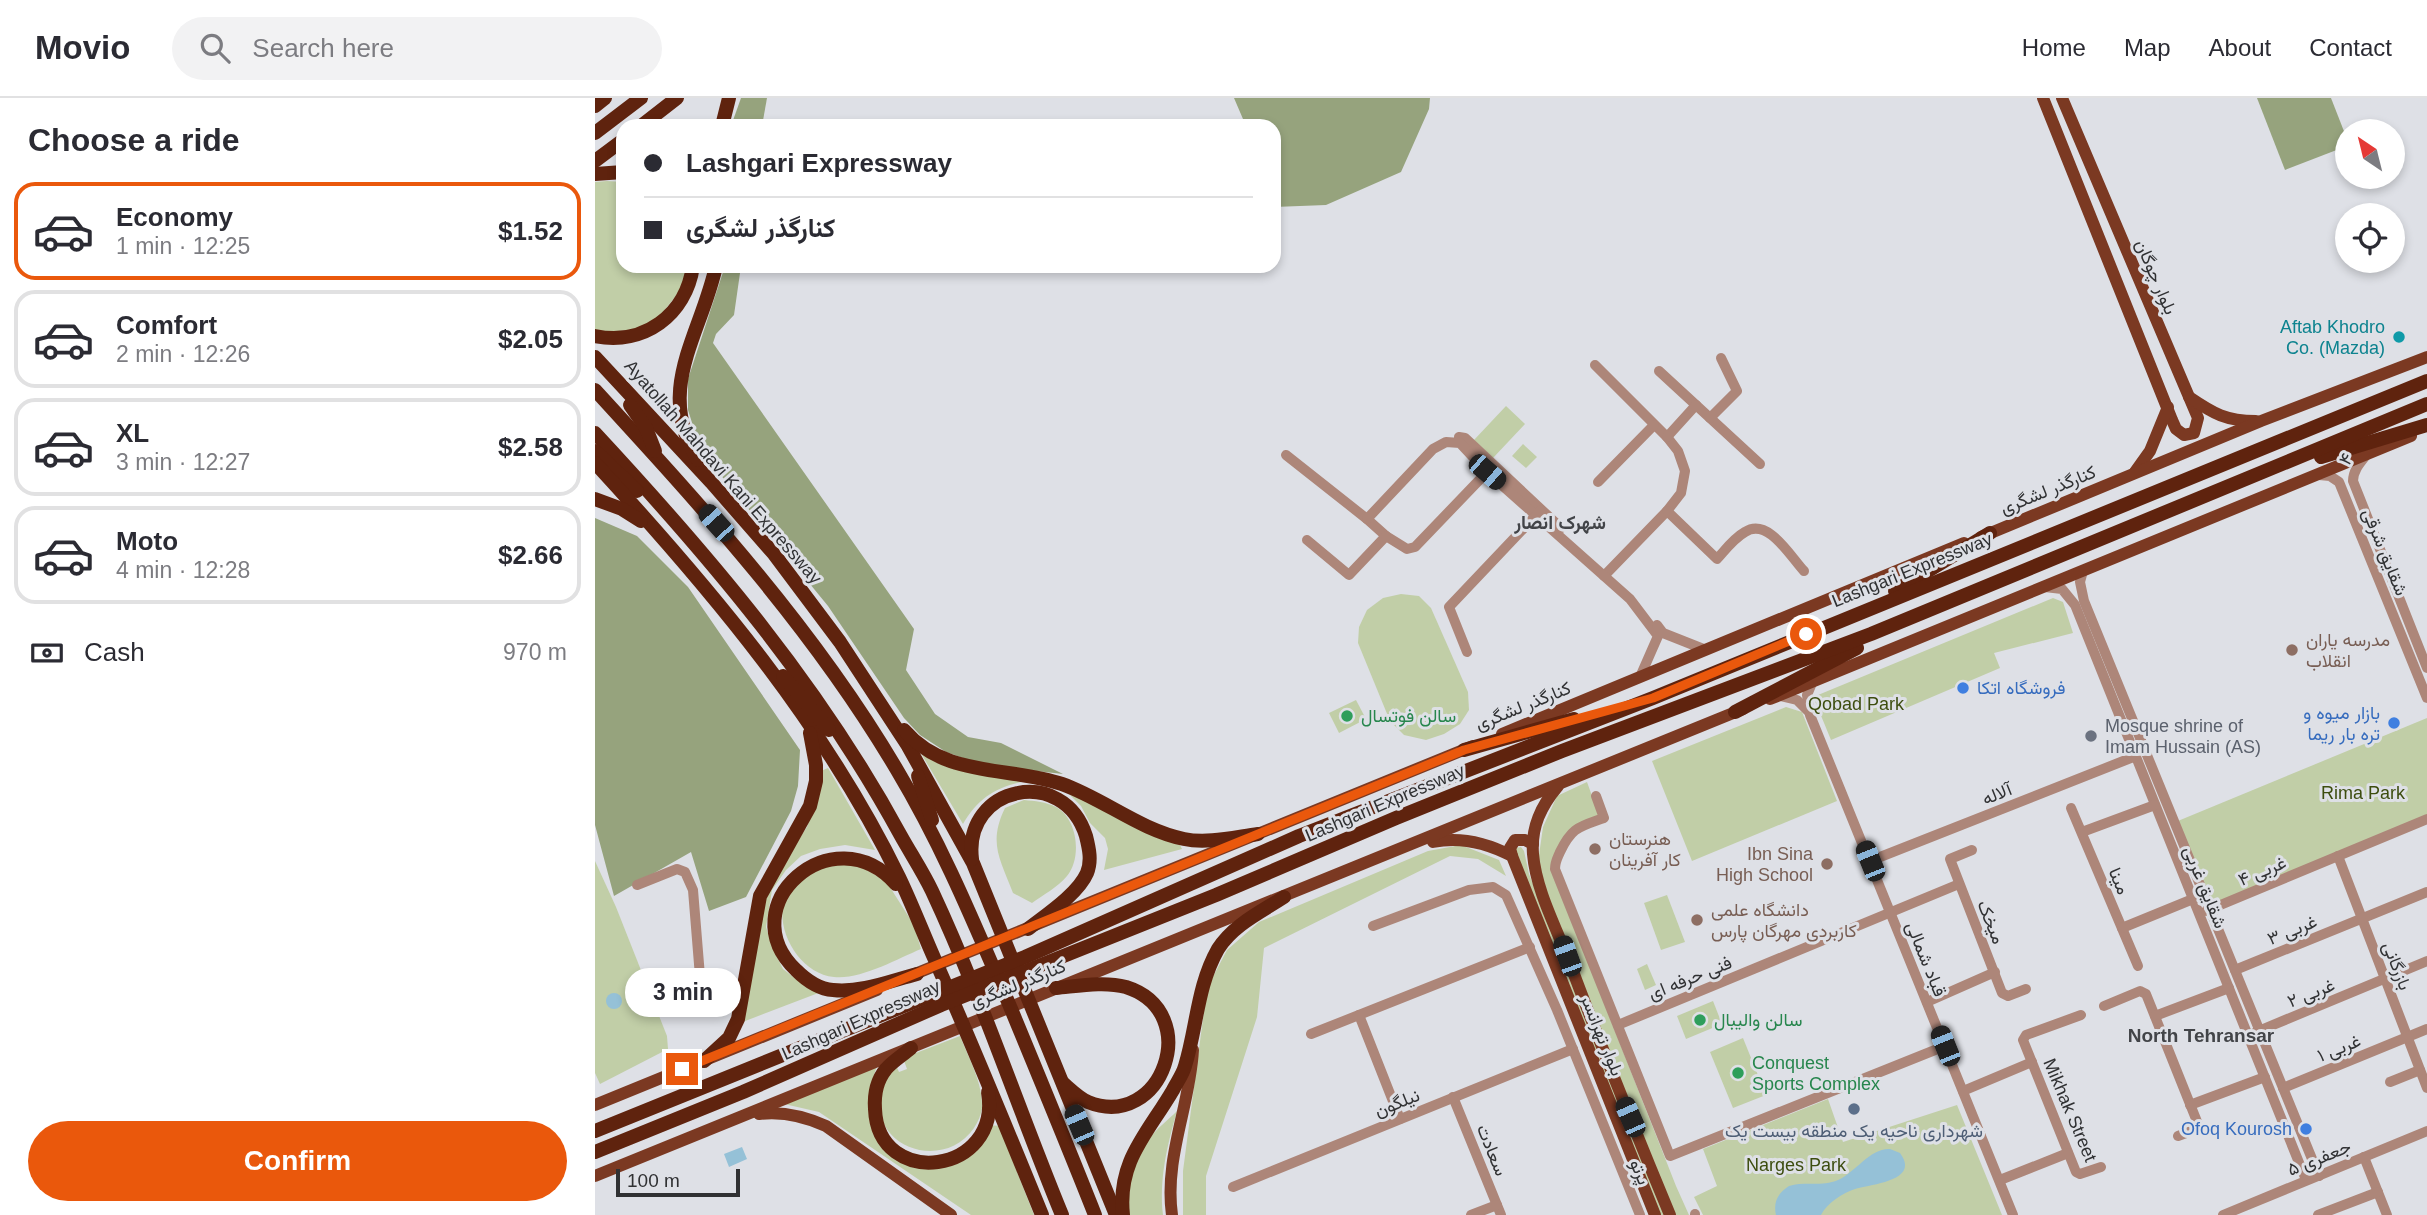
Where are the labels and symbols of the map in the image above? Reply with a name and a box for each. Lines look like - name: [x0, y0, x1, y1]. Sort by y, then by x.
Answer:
- north arrow: [2335, 119, 2405, 189]
- street label: بلوار چوگان: [2129, 237, 2181, 318]
- place label: Aftab Khodro Co. (Mazda): [2280, 317, 2385, 358]
- marker: Aftab Khodro Co. (Mazda): [2391, 329, 2407, 345]
- street label: Ayatollah Mahdavi Kani Expressway: [620, 356, 826, 588]
- car: [1465, 450, 1510, 494]
- street label: ۴: [2335, 450, 2357, 468]
- street label: کنارگذر لشگری: [1997, 462, 2099, 519]
- car: [695, 500, 738, 546]
- street label: شقایق شرقی: [2358, 506, 2412, 599]
- district label: شهرک انصار: [1513, 512, 1606, 535]
- street label: Lashgari Expressway: [1829, 529, 1995, 611]
- route start: [1790, 618, 1822, 650]
- place label: مدرسه یاران انقلاب: [2306, 630, 2390, 671]
- marker: مدرسه یاران انقلاب: [2284, 642, 2300, 658]
- street label: کنارگذر لشگری: [1472, 678, 1574, 735]
- place label: فروشگاه اتکا: [1977, 678, 2065, 699]
- marker: فروشگاه اتکا: [1955, 680, 1971, 696]
- park label: Qobad Park: [1808, 694, 1905, 714]
- place label: بازار میوه و تره بار ریما: [2303, 703, 2380, 745]
- place label: سالن فوتسال: [1361, 706, 1456, 727]
- marker: سالن فوتسال: [1339, 708, 1355, 724]
- marker: بازار میوه و تره بار ریما: [2386, 715, 2402, 731]
- place label: Mosque shrine of Imam Hussain (AS): [2105, 716, 2261, 757]
- marker: Mosque shrine of Imam Hussain (AS): [2083, 728, 2099, 744]
- street label: Lashgari Expressway: [1302, 760, 1468, 846]
- street label: آلاله: [1979, 778, 2016, 809]
- park label: Rima Park: [2321, 783, 2406, 803]
- place label: هنرستان کار آفرینان: [1609, 829, 1681, 871]
- car: [1853, 838, 1888, 884]
- marker: هنرستان کار آفرینان: [1587, 841, 1603, 857]
- street label: شقایق غربی: [2179, 843, 2231, 931]
- place label: Ibn Sina High School: [1716, 844, 1814, 885]
- street label: ۴ غربی: [2235, 852, 2289, 891]
- marker: Ibn Sina High School: [1819, 856, 1835, 872]
- street label: مینا: [2105, 865, 2133, 897]
- street label: میخک: [1973, 897, 2009, 947]
- place label: دانشگاه علمی کاربردی مهرگان پارس: [1711, 900, 1857, 943]
- street label: ۳ غربی: [2264, 911, 2320, 950]
- marker: دانشگاه علمی کاربردی مهرگان پارس: [1689, 912, 1705, 928]
- street label: قباد شمالی: [1901, 919, 1950, 1000]
- car: [1550, 933, 1585, 979]
- street label: بازرگانی: [2378, 939, 2415, 993]
- street label: فنی حرفه ای: [1645, 952, 1735, 1005]
- street label: کنارگذر لشگری: [967, 956, 1069, 1013]
- callout: 3 min: [624, 968, 740, 1016]
- street label: ۲ غربی: [2285, 975, 2338, 1012]
- street label: Lashgari Expressway: [779, 976, 943, 1064]
- street label: بلوار تهرانسر: [1575, 990, 1627, 1079]
- place label: سالن والیبال: [1714, 1010, 1802, 1031]
- marker: سالن والیبال: [1692, 1012, 1708, 1028]
- car: [1928, 1023, 1963, 1069]
- district label: North Tehransar: [2128, 1025, 2275, 1046]
- street label: ۱ غربی: [2315, 1030, 2364, 1067]
- route end: [666, 1053, 698, 1085]
- place label: Conquest Sports Complex: [1752, 1053, 1880, 1094]
- street label: Mikhak Street: [2039, 1055, 2101, 1165]
- marker: Conquest Sports Complex: [1730, 1065, 1746, 1081]
- street label: نیلگون: [1372, 1085, 1423, 1122]
- car: [1612, 1094, 1649, 1140]
- marker: شهرداری ناحیه یک منطقه بیست یک: [1846, 1101, 1862, 1117]
- car: [1062, 1102, 1097, 1148]
- place label: Ofoq Kourosh: [2181, 1119, 2292, 1139]
- street label: سعادت: [1473, 1121, 1511, 1179]
- place label: شهرداری ناحیه یک منطقه بیست یک: [1725, 1121, 1983, 1142]
- marker: Ofoq Kourosh: [2298, 1121, 2314, 1137]
- street label: جعفری ۵: [2284, 1136, 2354, 1181]
- park label: Narges Park: [1746, 1155, 1847, 1175]
- street label: پرتو: [1624, 1156, 1654, 1188]
- scale bar: [616, 1166, 740, 1198]

